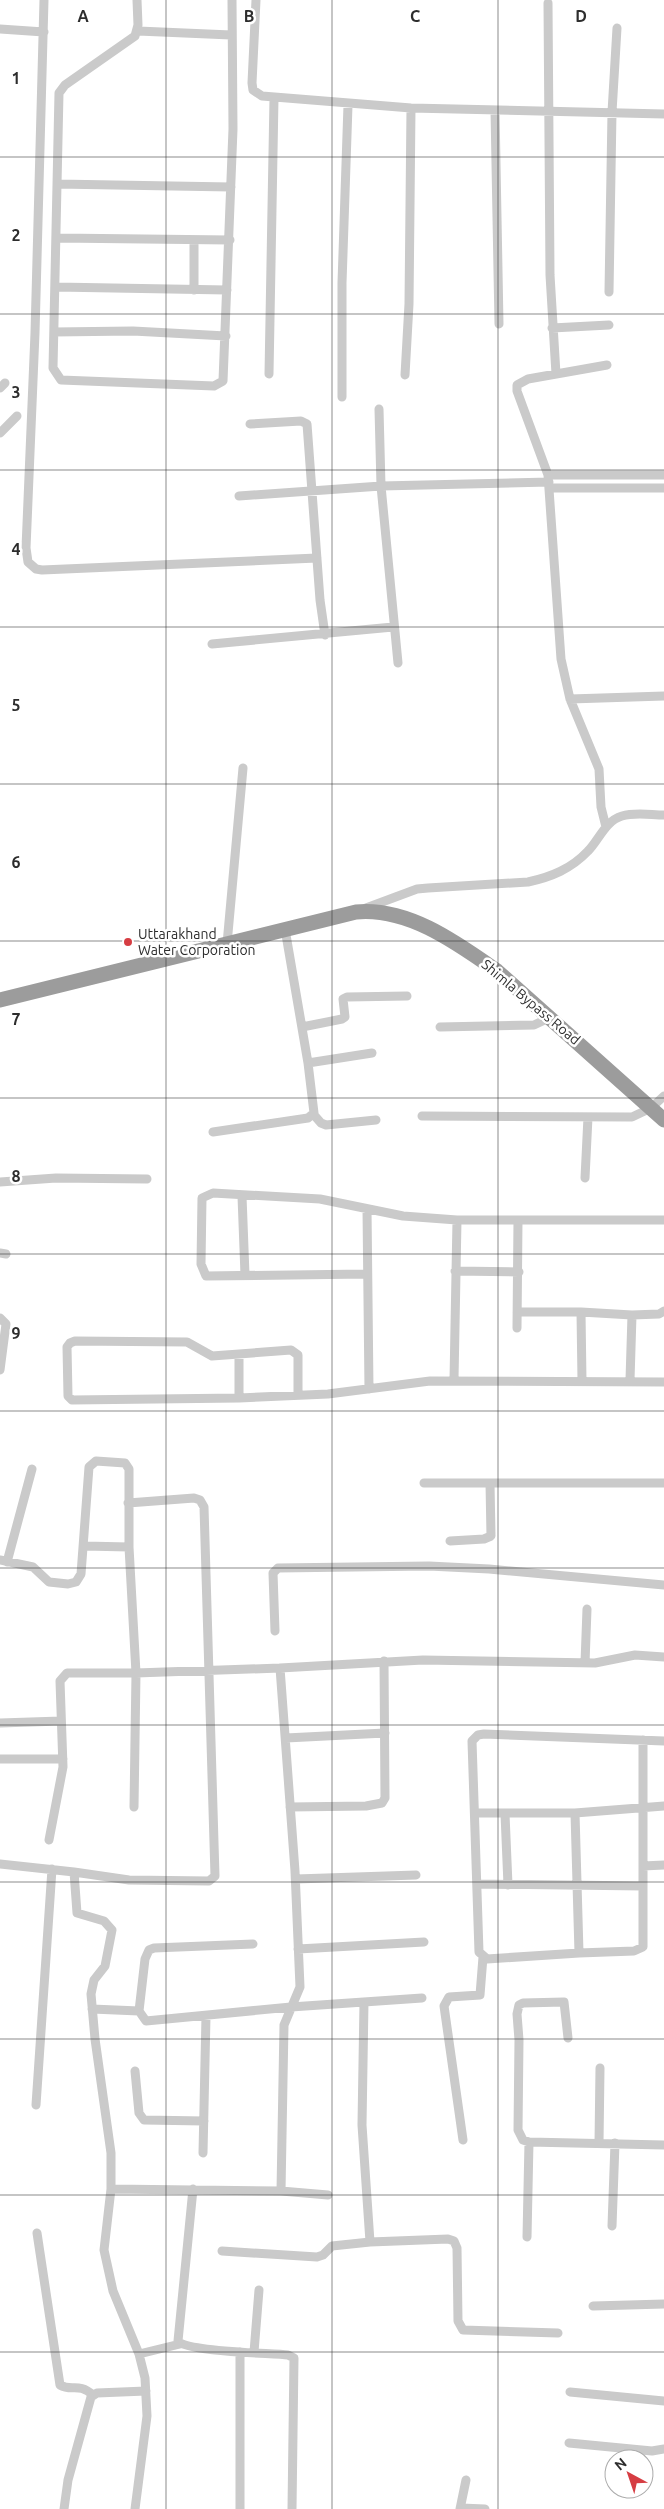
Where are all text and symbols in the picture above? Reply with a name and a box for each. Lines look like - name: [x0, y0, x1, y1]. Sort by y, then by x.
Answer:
- text: A: [77, 7, 89, 25]
- text: B: [244, 7, 254, 25]
- text: C: [410, 7, 420, 25]
- text: D: [575, 7, 587, 25]
- text: 1: [11, 69, 21, 87]
- text: 2: [11, 226, 21, 244]
- text: 3: [11, 383, 21, 401]
- text: 4: [11, 540, 21, 558]
- text: 5: [11, 696, 21, 714]
- text: 6: [11, 853, 21, 871]
- place label: Uttarakhand Water Corporation: [138, 926, 256, 958]
- marker: Uttarakhand Water Corporation: [122, 936, 134, 948]
- street label: Shimla Bypass Road: [479, 956, 583, 1048]
- text: 7: [11, 1010, 21, 1028]
- text: 8: [11, 1167, 21, 1185]
- text: 9: [11, 1324, 21, 1342]
- north arrow: [604, 2449, 654, 2499]
- text: N: [611, 2455, 630, 2474]

